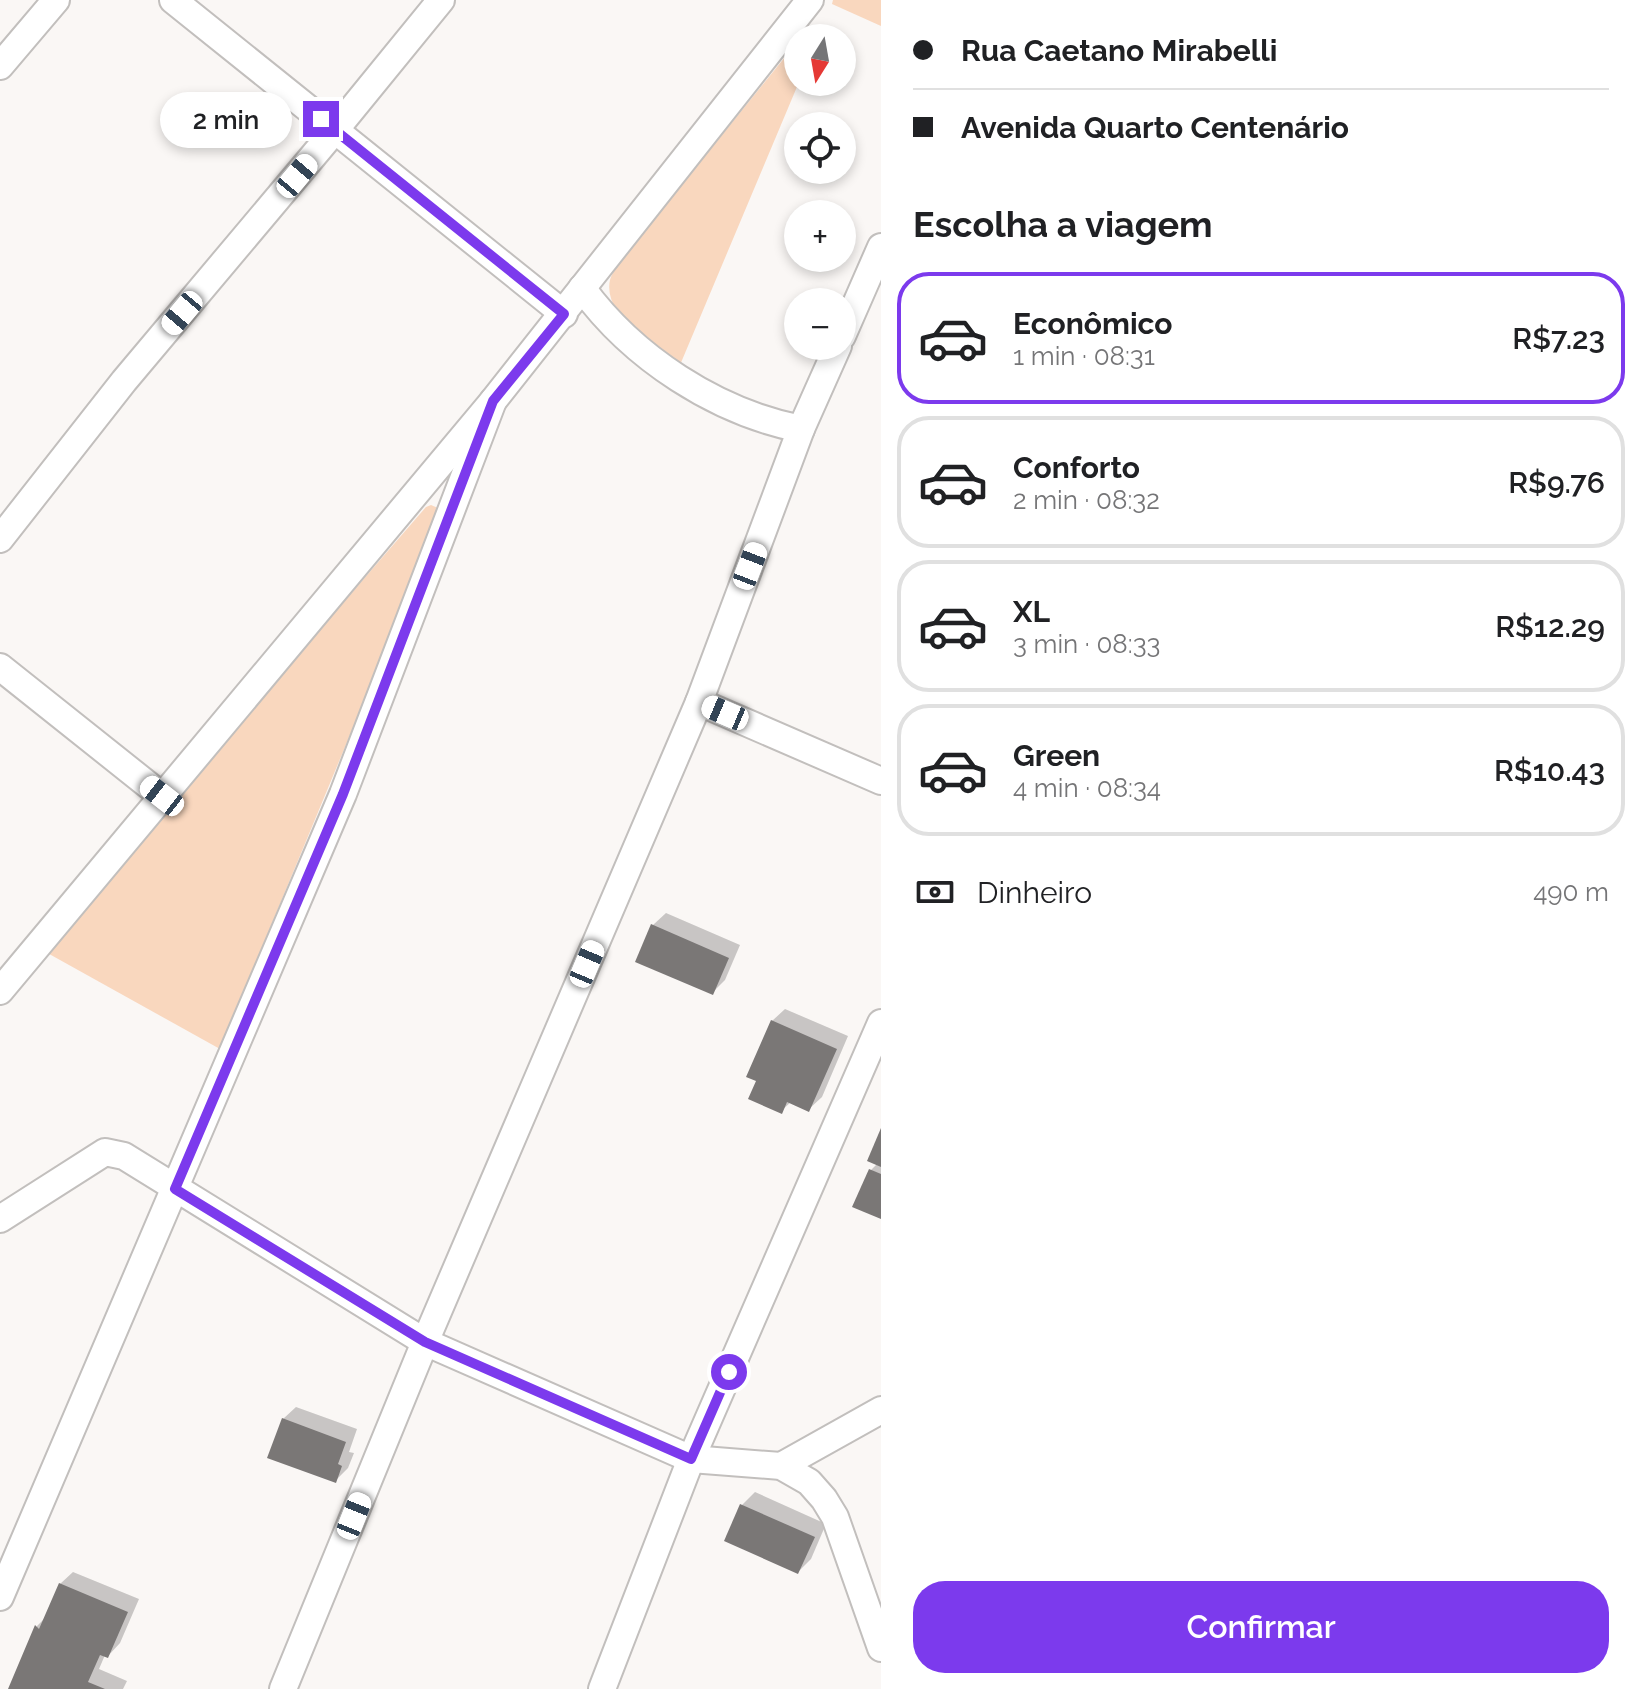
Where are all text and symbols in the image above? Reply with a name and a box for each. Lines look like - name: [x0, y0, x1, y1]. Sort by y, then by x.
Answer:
- north arrow: [784, 24, 856, 96]
- map controls: [784, 24, 856, 360]
- text: Rua Caetano Mirabelli: [961, 33, 1278, 68]
- callout: 2 min: [161, 91, 293, 147]
- route end: [303, 101, 339, 137]
- text: 2 min: [193, 105, 259, 135]
- text: Avenida Quarto Centenário: [961, 110, 1349, 145]
- button: locate: [784, 112, 856, 184]
- car: [272, 150, 322, 202]
- button: +: [784, 200, 856, 272]
- text: Escolha a viagem: [913, 203, 1213, 245]
- car: [157, 287, 207, 339]
- button: −: [784, 288, 856, 360]
- icon: car: [917, 302, 989, 374]
- text: Econômico: [1013, 306, 1173, 341]
- text: R$7.23: [1512, 321, 1605, 356]
- text: 1 min · 08:31: [1013, 341, 1155, 371]
- icon: car: [917, 446, 989, 518]
- text: Conforto: [1013, 450, 1140, 485]
- text: R$9.76: [1508, 465, 1605, 500]
- text: 2 min · 08:32: [1013, 485, 1160, 515]
- car: [730, 539, 770, 593]
- icon: car: [917, 590, 989, 662]
- text: XL: [1013, 594, 1050, 629]
- text: R$12.29: [1495, 609, 1605, 644]
- text: 3 min · 08:33: [1013, 629, 1160, 659]
- car: [698, 693, 752, 733]
- icon: car: [917, 734, 989, 806]
- text: Green: [1013, 738, 1100, 773]
- text: R$10.43: [1494, 753, 1605, 788]
- car: [136, 772, 188, 820]
- text: 4 min · 08:34: [1013, 773, 1161, 803]
- icon: cash: [913, 870, 957, 914]
- text: Dinheiro: [977, 875, 1092, 910]
- text: 490 m: [1533, 877, 1609, 907]
- car: [567, 937, 607, 991]
- route start: [711, 1354, 747, 1390]
- car: [334, 1489, 374, 1543]
- button: Confirmar: [913, 1581, 1609, 1673]

